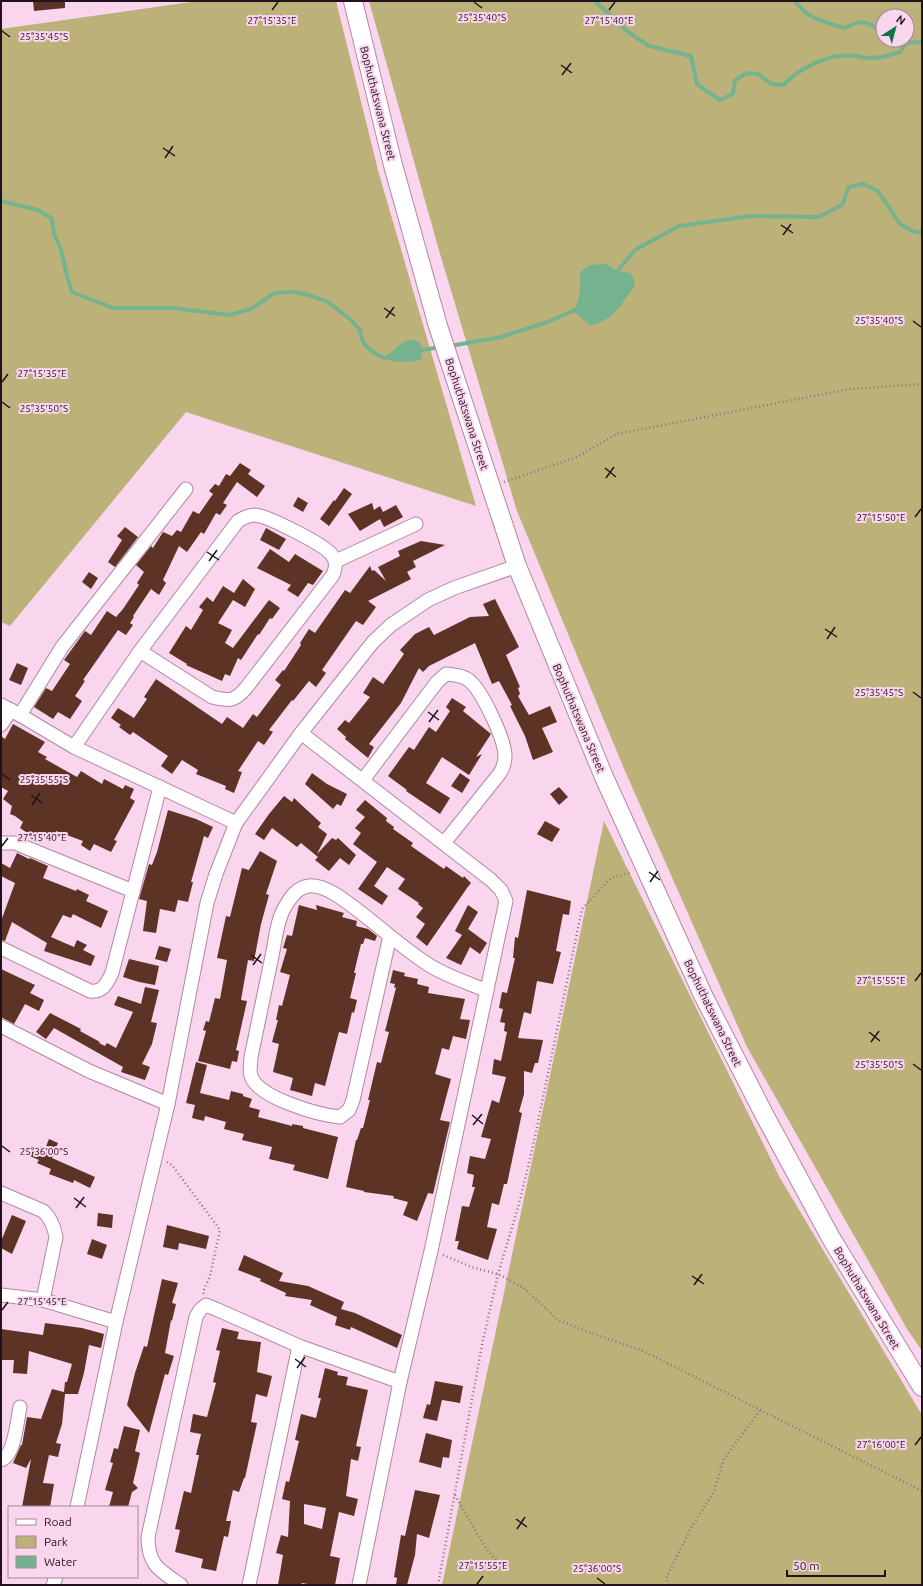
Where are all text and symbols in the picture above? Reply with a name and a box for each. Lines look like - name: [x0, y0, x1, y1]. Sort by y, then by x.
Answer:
- north arrow: [875, 8, 915, 48]
- text: 25°35'40"S: [458, 12, 506, 23]
- text: N: [894, 13, 908, 27]
- text: 27°15'35"E: [247, 15, 297, 26]
- text: 27°15'40"E: [584, 15, 634, 26]
- text: 25°35'45"S: [20, 31, 68, 42]
- street label: Bophuthatswana Street: [358, 45, 398, 162]
- text: 25°35'40"S: [855, 315, 903, 326]
- street label: Bophuthatswana Street: [443, 356, 491, 472]
- text: 27°15'35"E: [17, 368, 67, 379]
- text: 25°35'50"S: [20, 403, 68, 414]
- text: 27°15'50"E: [856, 512, 906, 523]
- street label: Bophuthatswana Street: [551, 662, 608, 775]
- text: 25°35'45"S: [855, 687, 903, 698]
- text: 25°35'55"S: [20, 774, 68, 785]
- text: 27°15'40"E: [17, 832, 67, 843]
- street label: Bophuthatswana Street: [682, 958, 744, 1069]
- text: 27°15'55"E: [856, 975, 906, 986]
- text: 25°35'50"S: [855, 1059, 903, 1070]
- text: 25°36'00"S: [20, 1146, 68, 1157]
- street label: Bophuthatswana Street: [832, 1245, 903, 1352]
- text: 27°15'45"E: [17, 1296, 67, 1307]
- text: 27°16'00"E: [856, 1439, 906, 1450]
- legend: [8, 1506, 138, 1578]
- text: Road: [44, 1515, 72, 1528]
- text: Park: [44, 1535, 68, 1548]
- scale bar: [787, 1552, 885, 1578]
- text: Water: [44, 1555, 77, 1568]
- text: 50 m: [793, 1559, 820, 1572]
- text: 27°15'55"E: [458, 1560, 508, 1571]
- text: 25°36'00"S: [573, 1563, 621, 1574]

